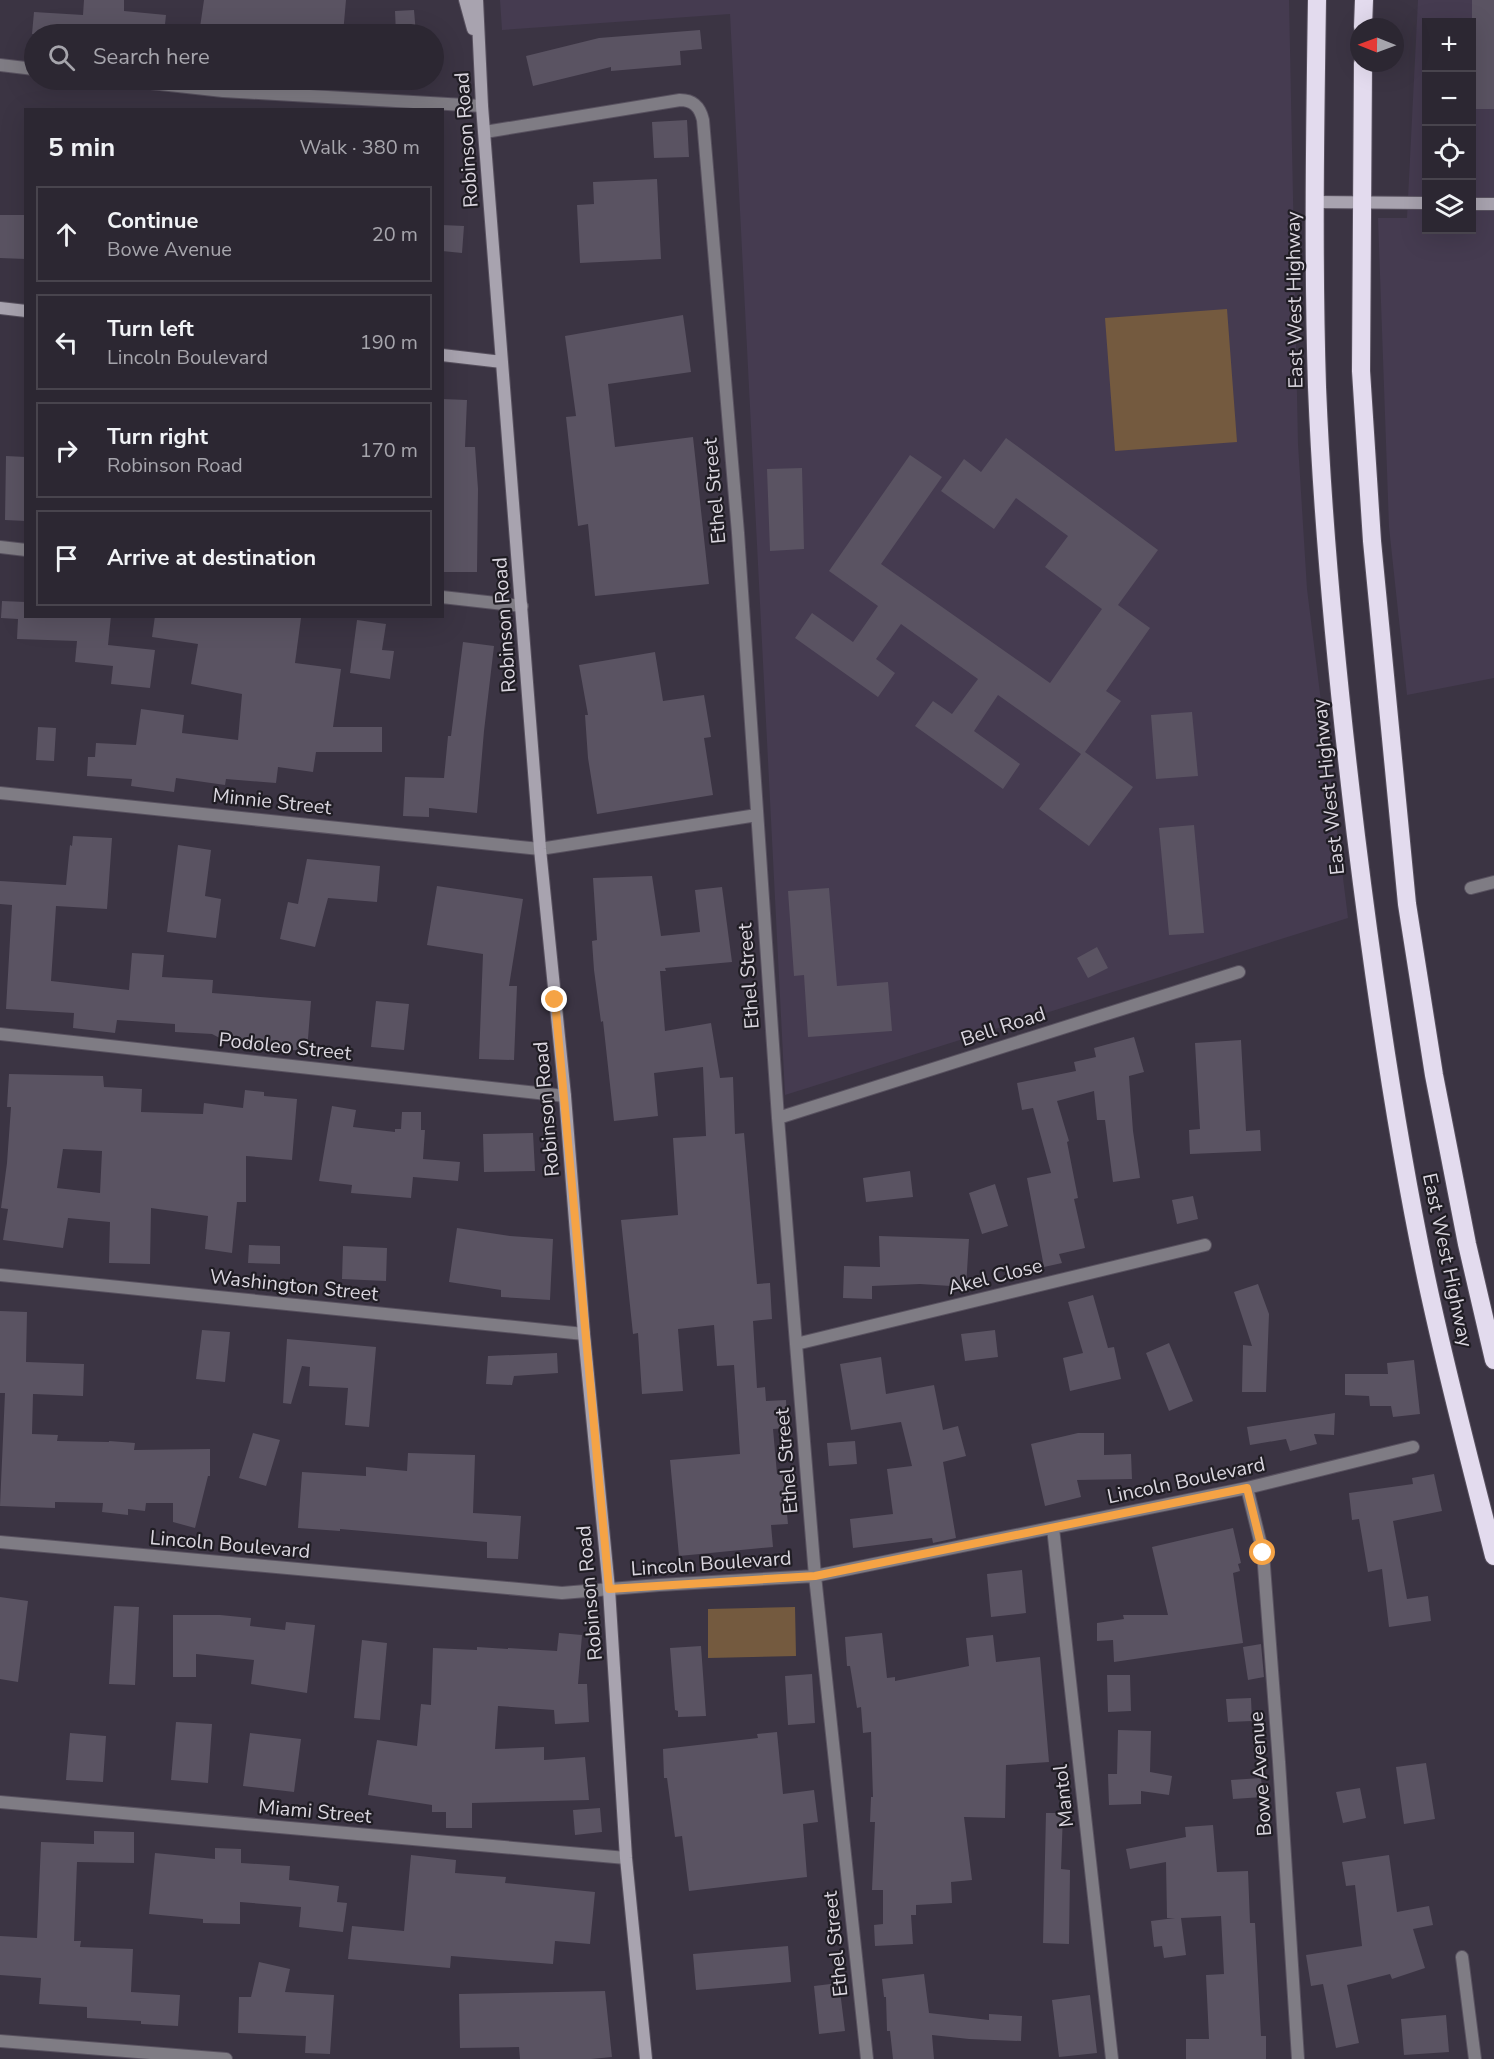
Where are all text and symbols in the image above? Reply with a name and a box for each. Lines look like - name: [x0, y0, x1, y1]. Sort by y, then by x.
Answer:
- north arrow: [1350, 18, 1404, 72]
- map controls: [1422, 18, 1476, 234]
- button: +: [1422, 18, 1476, 72]
- search box: [24, 24, 444, 90]
- icon: search: [45, 41, 78, 74]
- text: Search here: [93, 42, 210, 72]
- street label: Robinson Road: [448, 71, 485, 209]
- button: −: [1422, 72, 1476, 126]
- button: locate: [1422, 126, 1476, 180]
- text: 5 min: [48, 130, 115, 165]
- text: Walk · 380 m: [300, 134, 420, 161]
- button: layers: [1422, 180, 1476, 234]
- text: Continue: [107, 206, 198, 236]
- street label: East West Highway: [1279, 210, 1310, 389]
- icon: ahead: [50, 218, 83, 251]
- text: 20 m: [372, 221, 418, 248]
- text: Bowe Avenue: [107, 236, 232, 263]
- text: Turn left: [107, 314, 194, 344]
- icon: left: [50, 326, 83, 359]
- text: 190 m: [360, 329, 418, 356]
- text: Lincoln Boulevard: [107, 344, 268, 371]
- text: Turn right: [107, 422, 208, 452]
- icon: right: [50, 434, 83, 467]
- street label: Ethel Street: [696, 436, 733, 545]
- text: 170 m: [360, 437, 418, 464]
- text: Robinson Road: [107, 452, 243, 479]
- icon: arrive: [50, 542, 83, 575]
- text: Arrive at destination: [107, 543, 316, 573]
- street label: Robinson Road: [486, 556, 523, 694]
- street label: East West Highway: [1306, 697, 1351, 876]
- street label: Minnie Street: [211, 782, 334, 821]
- street label: Ethel Street: [731, 921, 766, 1030]
- route end: [541, 986, 567, 1012]
- street label: Bell Road: [957, 1000, 1049, 1053]
- street label: Podoleo Street: [217, 1026, 354, 1067]
- street label: Robinson Road: [527, 1040, 566, 1178]
- street label: East West Highway: [1416, 1171, 1479, 1350]
- street label: Akel Close: [945, 1252, 1045, 1301]
- street label: Washington Street: [208, 1263, 381, 1308]
- street label: Ethel Street: [768, 1406, 805, 1515]
- street label: Lincoln Boulevard: [1105, 1451, 1268, 1510]
- street label: Lincoln Boulevard: [149, 1524, 311, 1565]
- street label: Robinson Road: [570, 1524, 609, 1662]
- route start: [1249, 1539, 1275, 1565]
- street label: Lincoln Boulevard: [630, 1544, 792, 1583]
- street label: Bowe Avenue: [1243, 1711, 1278, 1837]
- street label: Mantol: [1047, 1763, 1080, 1829]
- street label: Miami Street: [257, 1793, 374, 1830]
- street label: Ethel Street: [816, 1889, 854, 1998]

